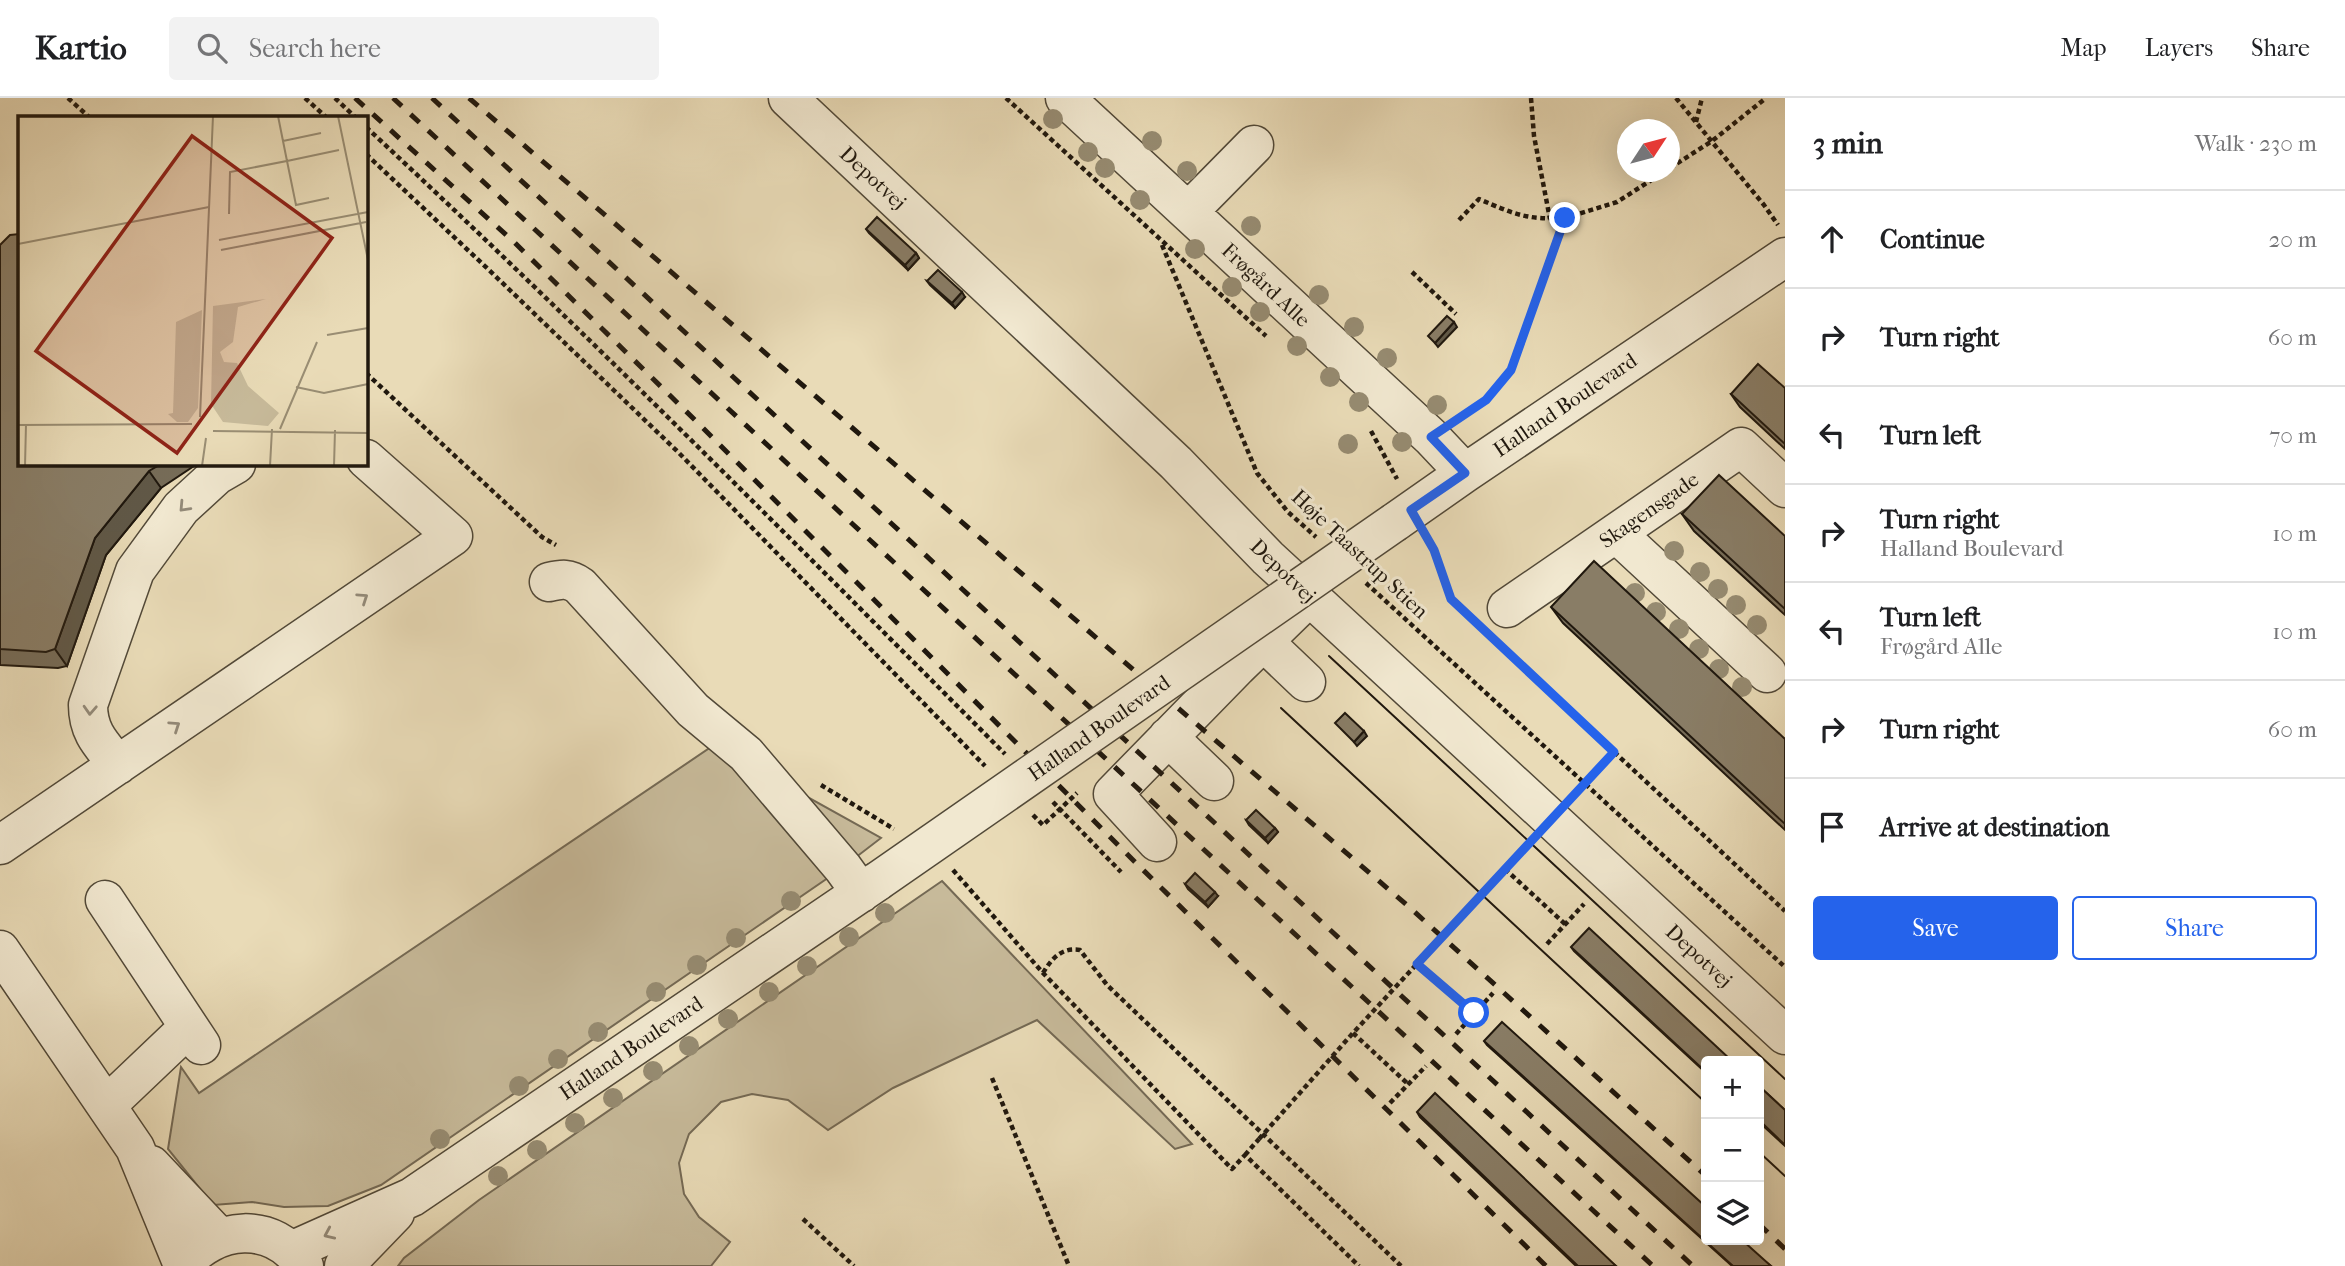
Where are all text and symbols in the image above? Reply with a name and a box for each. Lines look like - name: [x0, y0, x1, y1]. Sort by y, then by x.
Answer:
- search box: [169, 17, 659, 80]
- text: Kartio: [35, 29, 127, 68]
- icon: search: [193, 29, 231, 67]
- text: Search here: [249, 33, 381, 64]
- text: Map: [2061, 34, 2107, 62]
- text: Layers: [2145, 34, 2213, 62]
- text: Share: [2251, 34, 2310, 62]
- inset map: [18, 116, 368, 466]
- north arrow: [1617, 119, 1680, 182]
- text: 3 min: [1813, 126, 1883, 161]
- text: Walk · 230 m: [2195, 130, 2317, 157]
- street label: Depotvej: [835, 141, 911, 215]
- route end: [1549, 202, 1580, 233]
- icon: ahead: [1813, 220, 1851, 258]
- text: Continue: [1880, 224, 1985, 255]
- text: 20 m: [2268, 226, 2317, 253]
- street label: Frøgård Alle: [1217, 238, 1315, 332]
- icon: right: [1813, 318, 1851, 356]
- text: Turn right: [1880, 322, 2000, 353]
- text: 60 m: [2268, 324, 2317, 351]
- street label: Halland Boulevard: [1489, 348, 1642, 462]
- icon: left: [1813, 416, 1851, 454]
- text: Turn left: [1880, 420, 1981, 451]
- text: 70 m: [2269, 422, 2317, 449]
- street label: Skagensgade: [1595, 467, 1703, 553]
- street label: Høje Taastrup Stien: [1287, 485, 1433, 623]
- one-way arrow: [179, 499, 192, 512]
- text: Turn right: [1880, 504, 2000, 535]
- icon: right: [1813, 514, 1851, 552]
- text: 10 m: [2272, 520, 2317, 547]
- street label: Depotvej: [1245, 534, 1321, 608]
- text: Halland Boulevard: [1880, 535, 2064, 562]
- one-way arrow: [355, 594, 368, 607]
- text: Turn left: [1880, 602, 1981, 633]
- icon: left: [1813, 612, 1851, 650]
- text: 10 m: [2272, 618, 2317, 645]
- text: Frøgård Alle: [1880, 633, 2002, 660]
- street label: Halland Boulevard: [1023, 670, 1175, 786]
- one-way arrow: [82, 705, 97, 716]
- icon: right: [1813, 710, 1851, 748]
- text: Turn right: [1880, 714, 2000, 745]
- text: 60 m: [2268, 716, 2317, 743]
- one-way arrow: [167, 722, 180, 734]
- icon: arrive: [1813, 808, 1851, 846]
- text: Arrive at destination: [1880, 812, 2110, 843]
- button: Save: [1813, 896, 2058, 960]
- button: Share: [2072, 896, 2317, 960]
- street label: Depotvej: [1661, 919, 1737, 993]
- street label: Halland Boulevard: [555, 991, 708, 1105]
- route start: [1458, 997, 1489, 1028]
- map controls: [1701, 1056, 1764, 1245]
- button: +: [1701, 1056, 1764, 1119]
- button: −: [1701, 1119, 1764, 1182]
- button: layers: [1701, 1182, 1764, 1245]
- one-way arrow: [324, 1226, 336, 1240]

